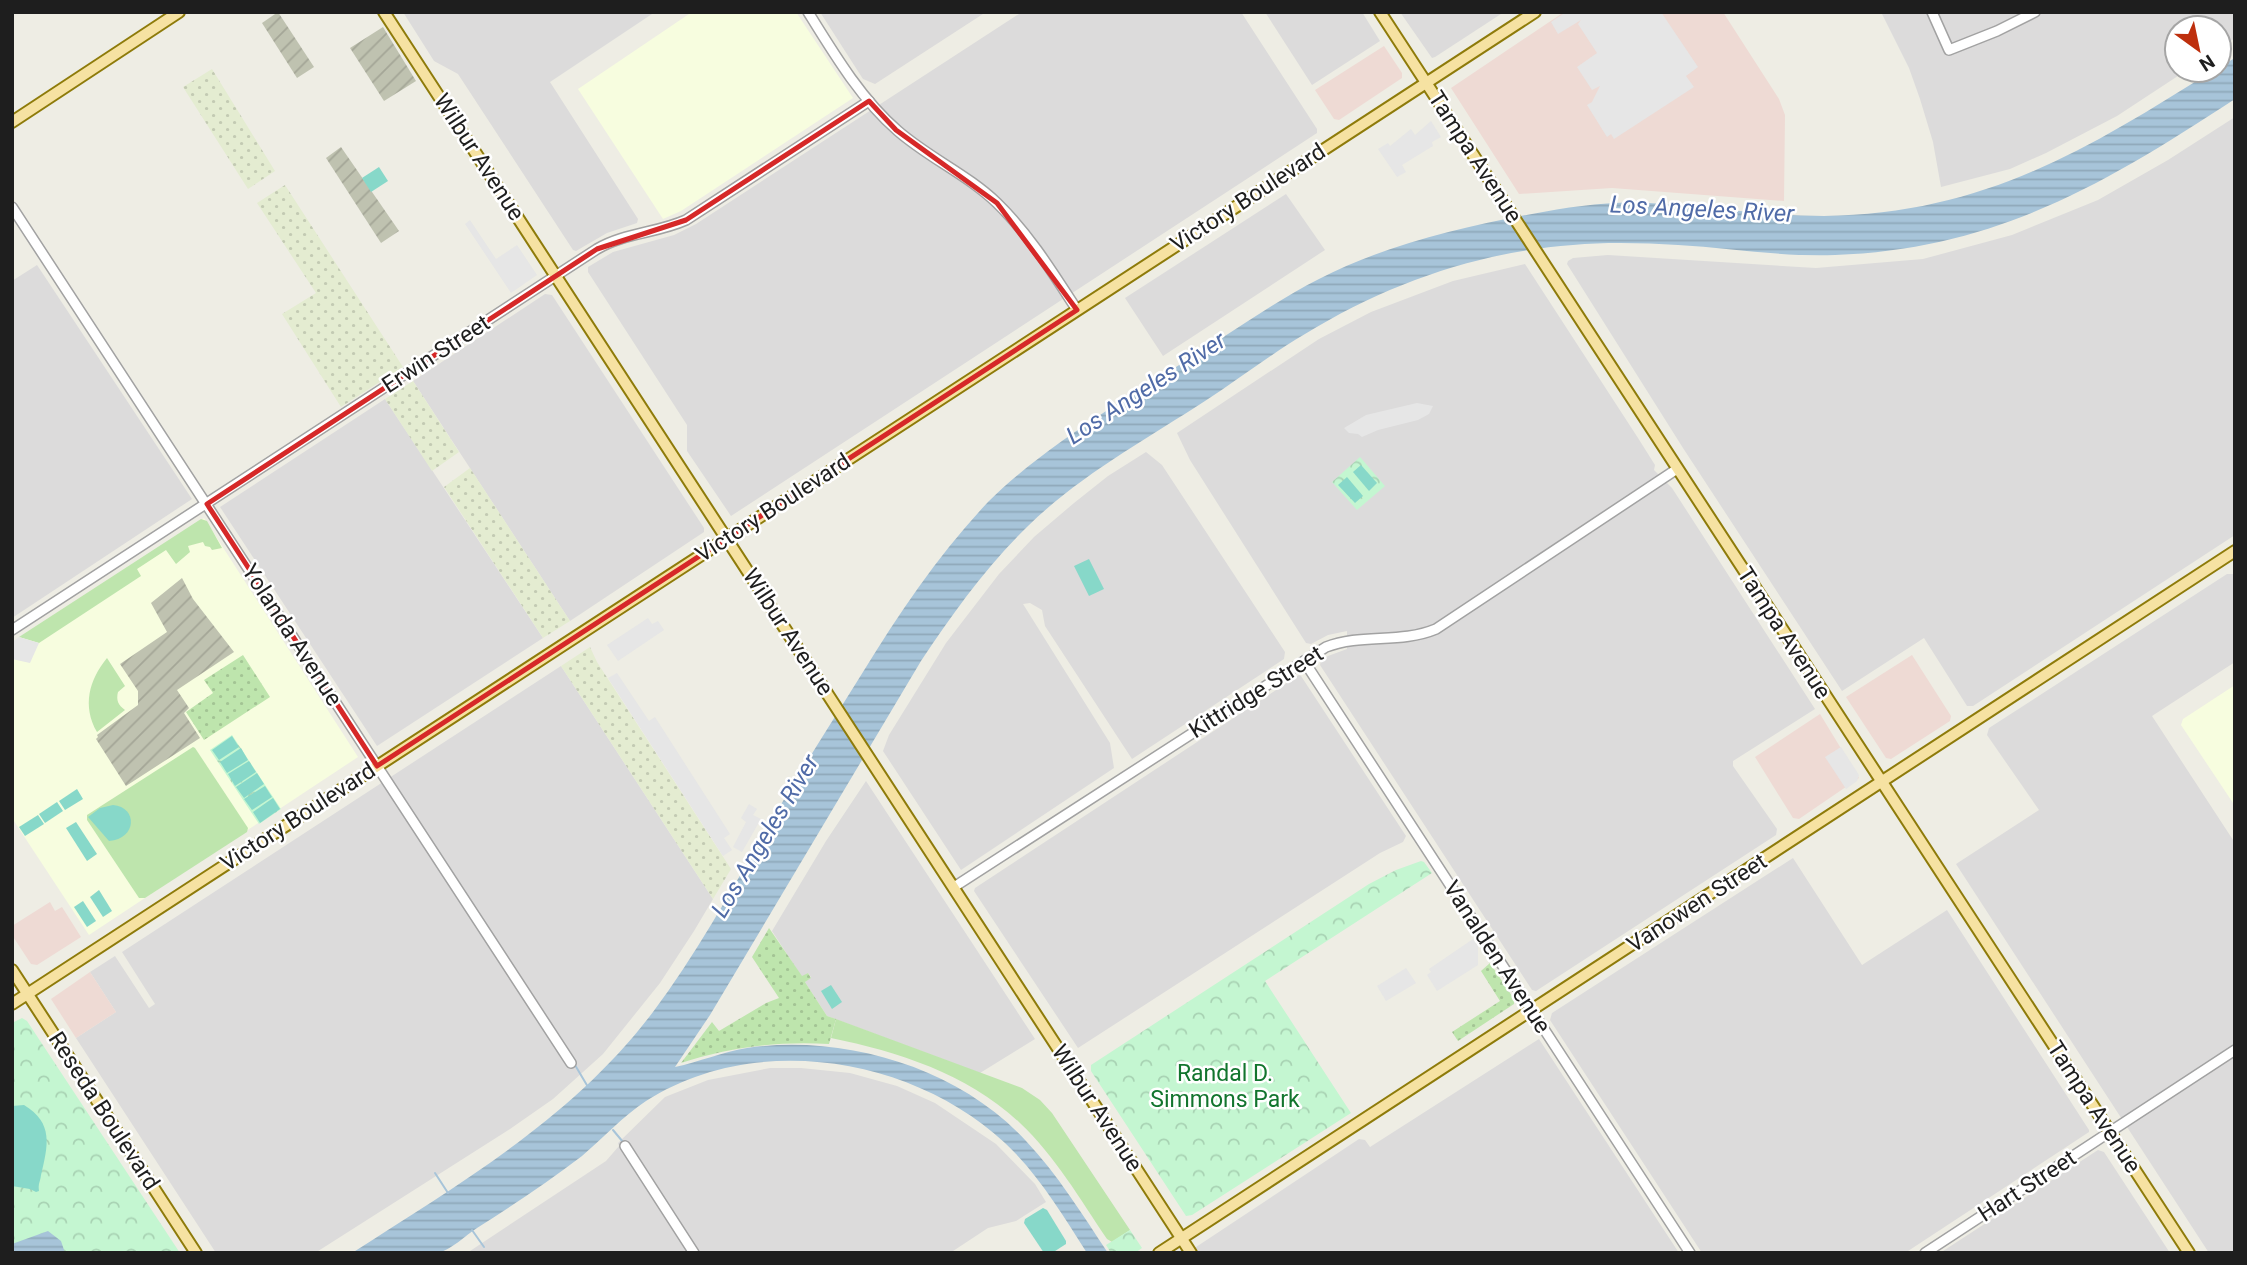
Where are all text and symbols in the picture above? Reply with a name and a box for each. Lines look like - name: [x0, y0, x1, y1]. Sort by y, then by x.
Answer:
- north arrow: [2163, 14, 2233, 84]
- text: N: [2195, 50, 2219, 76]
- street label: Tampa Avenue: [1422, 86, 1528, 228]
- street label: Wilbur Avenue: [428, 88, 530, 226]
- street label: Victory Boulevard: [1166, 138, 1330, 258]
- water label: Los Angeles River: [1609, 190, 1796, 228]
- street label: Erwin Street: [377, 309, 495, 399]
- water label: Los Angeles River: [1061, 325, 1232, 450]
- street label: Victory Boulevard: [691, 448, 855, 568]
- street label: Yolanda Avenue: [236, 559, 348, 711]
- street label: Tampa Avenue: [1731, 562, 1837, 704]
- street label: Wilbur Avenue: [737, 563, 839, 701]
- street label: Kittridge Street: [1184, 640, 1328, 744]
- water label: Los Angeles River: [705, 749, 825, 922]
- street label: Victory Boulevard: [216, 757, 380, 877]
- street label: Vanowen Street: [1622, 848, 1772, 958]
- street label: Vanalden Avenue: [1438, 876, 1556, 1038]
- street label: Reseda Boulevard: [43, 1027, 165, 1195]
- street label: Tampa Avenue: [2041, 1036, 2147, 1178]
- street label: Wilbur Avenue: [1046, 1039, 1148, 1177]
- park label: Randal D. Simmons Park: [1150, 1060, 1300, 1113]
- street label: Hart Street: [1973, 1144, 2081, 1228]

